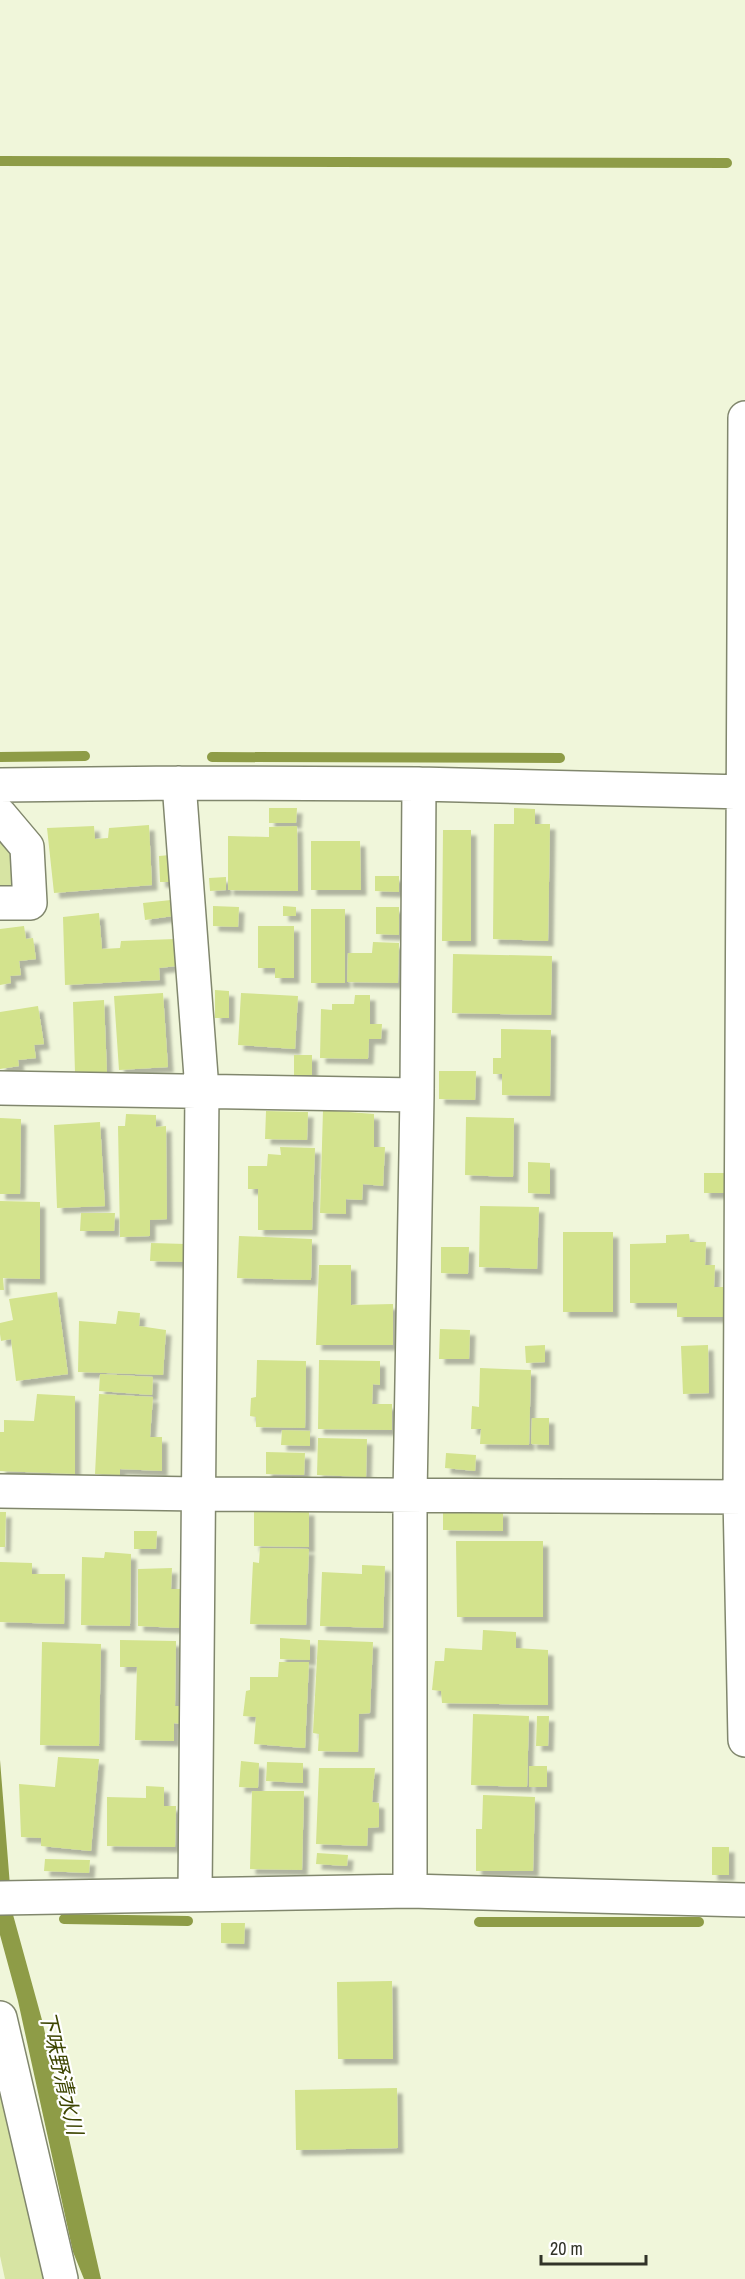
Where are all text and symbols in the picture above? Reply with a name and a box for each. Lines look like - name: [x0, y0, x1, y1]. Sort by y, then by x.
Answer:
- water label: 下味野清水川: [33, 2008, 90, 2139]
- scale bar: [541, 2228, 646, 2266]
- text: 20 m: [550, 2236, 583, 2261]

